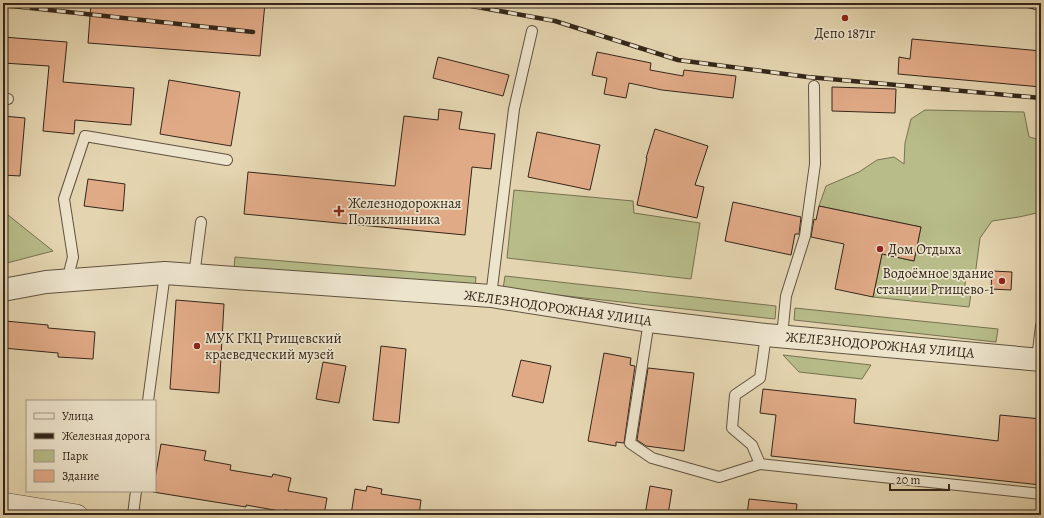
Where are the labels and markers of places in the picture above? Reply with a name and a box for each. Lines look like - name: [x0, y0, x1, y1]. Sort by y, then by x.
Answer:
- marker: Депо 1871г: [840, 13, 850, 23]
- place label: Депо 1871г: [814, 24, 876, 43]
- place label: Железнодорожная Поликлинника: [348, 194, 462, 229]
- marker: Железнодорожная Поликлинника: [333, 205, 345, 217]
- place label: Дом Отдыха: [888, 240, 962, 259]
- marker: Дом Отдыха: [875, 244, 885, 254]
- place label: Водоёмное здание станции Ртищево-1: [876, 264, 994, 299]
- marker: Водоёмное здание станции Ртищево-1: [997, 276, 1007, 286]
- place label: МУК ГКЦ Ртищевский краеведческий музей: [205, 329, 342, 364]
- marker: МУК ГКЦ Ртищевский краеведческий музей: [192, 341, 202, 351]

